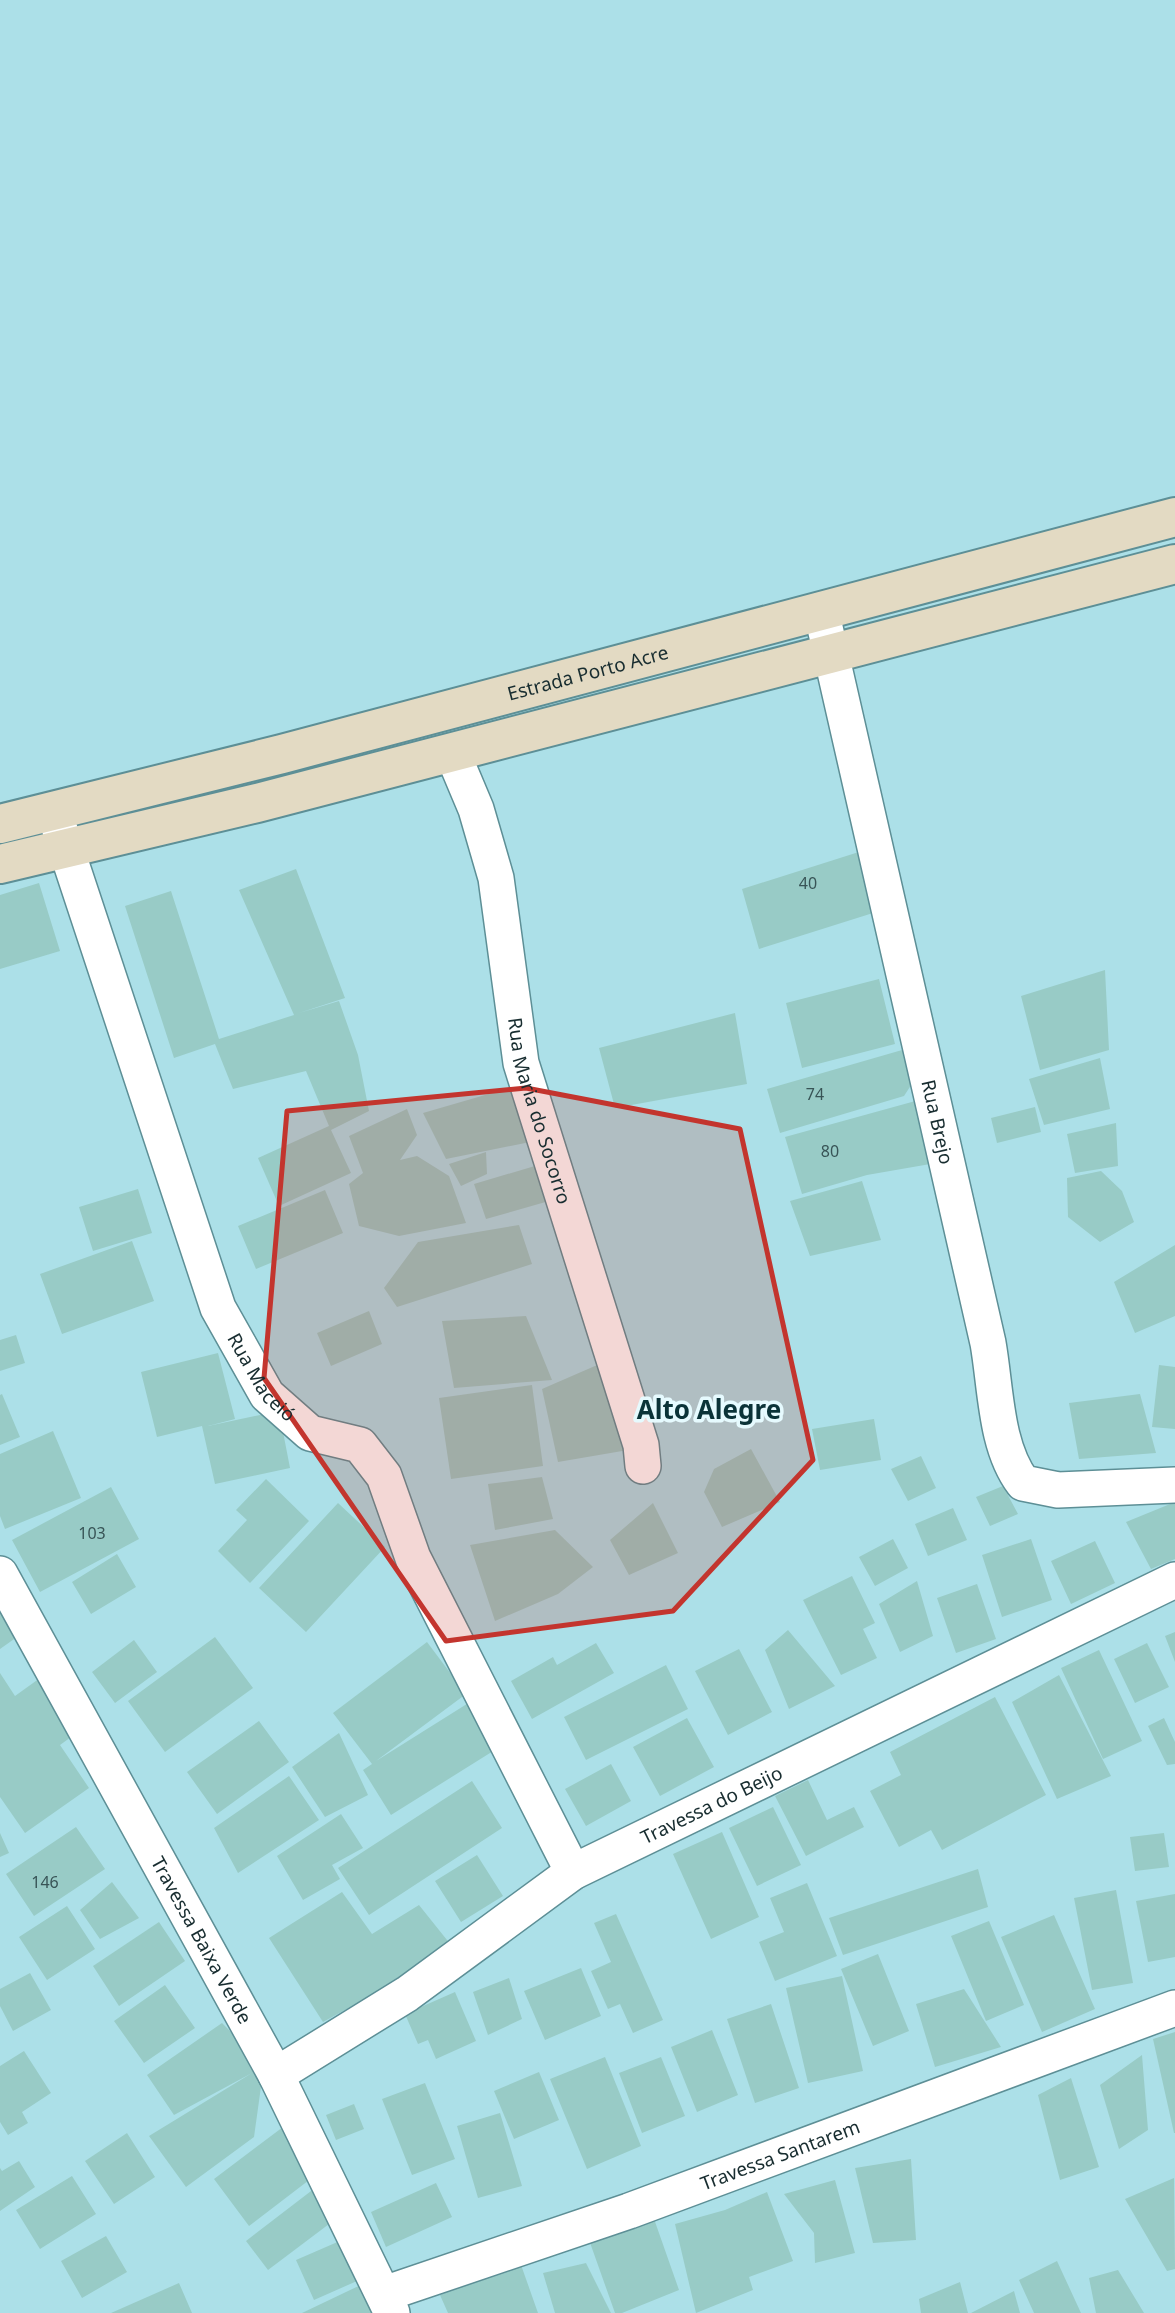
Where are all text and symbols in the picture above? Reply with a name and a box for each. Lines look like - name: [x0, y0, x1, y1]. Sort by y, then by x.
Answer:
- street label: Estrada Porto Acre: [504, 639, 671, 707]
- house number: 40: [799, 872, 817, 894]
- street label: Rua Maria do Socorro: [502, 1016, 578, 1207]
- street label: Rua Brejo: [915, 1077, 960, 1167]
- house number: 74: [806, 1083, 824, 1105]
- house number: 80: [821, 1140, 839, 1162]
- street label: Rua Maceió: [222, 1328, 301, 1427]
- district label: Alto Alegre: [637, 1391, 781, 1427]
- house number: 103: [78, 1522, 106, 1544]
- street label: Travessa do Beijo: [636, 1759, 787, 1850]
- street label: Travessa Baixa Verde: [145, 1852, 258, 2028]
- house number: 146: [31, 1871, 59, 1893]
- street label: Travessa Santarem: [697, 2113, 864, 2196]

